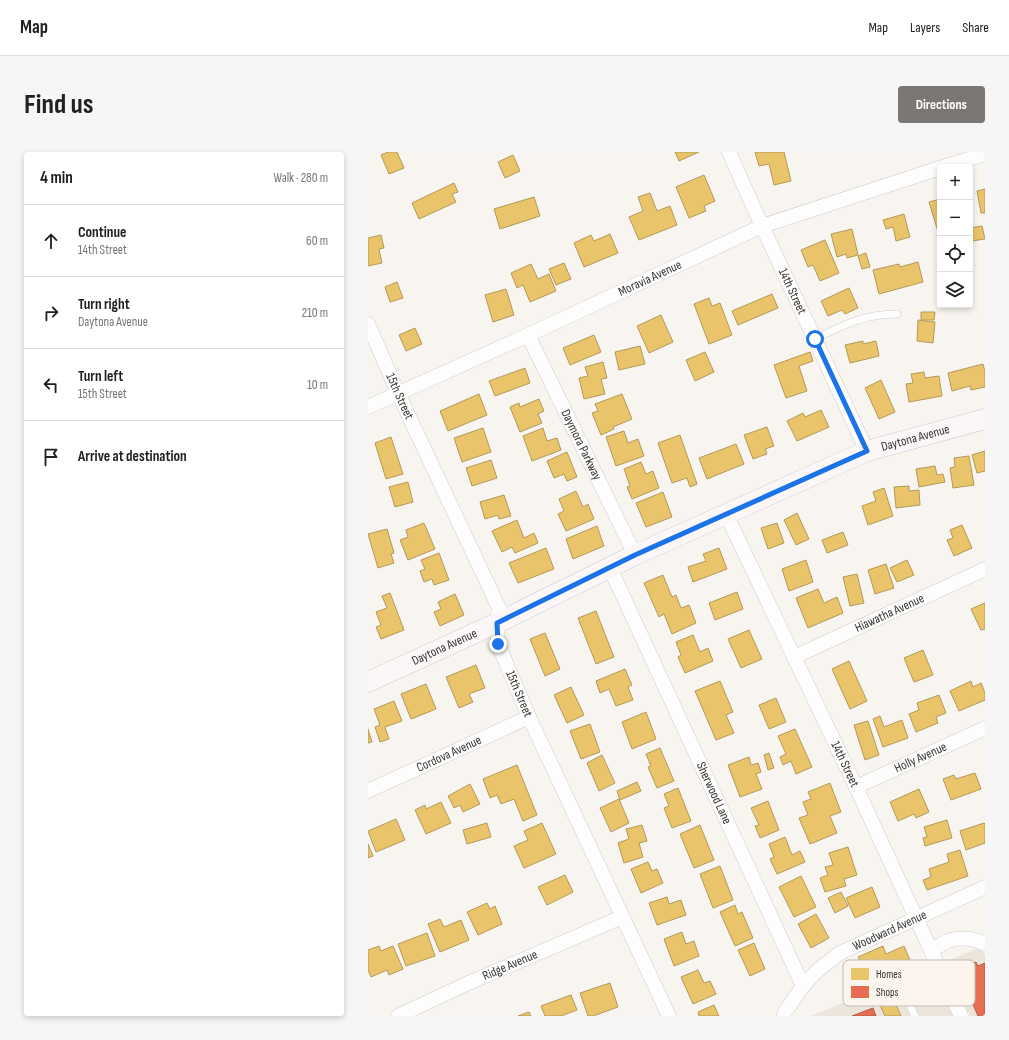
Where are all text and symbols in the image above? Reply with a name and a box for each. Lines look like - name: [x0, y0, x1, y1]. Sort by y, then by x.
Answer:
- text: Map: [20, 16, 48, 39]
- text: Map: [868, 19, 888, 36]
- text: Layers: [910, 19, 940, 36]
- text: Share: [962, 19, 989, 36]
- button: Directions: [898, 86, 985, 123]
- text: Find us: [24, 88, 93, 121]
- map controls: [937, 164, 973, 308]
- button: +: [937, 164, 973, 200]
- text: 4 min: [40, 168, 73, 188]
- text: Walk · 280 m: [274, 170, 328, 186]
- button: −: [937, 200, 973, 236]
- text: Continue: [78, 223, 127, 242]
- icon: ahead: [40, 230, 62, 252]
- text: 60 m: [306, 233, 328, 249]
- button: locate: [937, 236, 973, 272]
- text: 14th Street: [78, 242, 127, 258]
- street label: Moravia Avenue: [616, 257, 684, 300]
- street label: 14th Street: [775, 266, 810, 317]
- button: layers: [937, 272, 973, 308]
- text: Turn right: [78, 295, 130, 314]
- icon: right: [40, 302, 62, 324]
- text: 210 m: [302, 305, 328, 321]
- text: Daytona Avenue: [78, 314, 148, 330]
- route start: [806, 330, 824, 348]
- text: Turn left: [78, 367, 123, 386]
- street label: 15th Street: [382, 371, 417, 422]
- icon: left: [40, 374, 62, 396]
- text: 10 m: [307, 377, 328, 393]
- text: 15th Street: [78, 386, 127, 402]
- street label: Daymora Parkway: [557, 407, 605, 483]
- street label: Daytona Avenue: [879, 421, 951, 455]
- icon: arrive: [40, 446, 62, 468]
- text: Arrive at destination: [78, 447, 187, 466]
- street label: Hiawatha Avenue: [852, 590, 927, 636]
- street label: Daytona Avenue: [409, 625, 480, 669]
- route end: [489, 635, 507, 653]
- street label: 15th Street: [502, 668, 536, 719]
- street label: Cordova Avenue: [414, 732, 484, 776]
- street label: 14th Street: [827, 738, 863, 790]
- street label: Holly Avenue: [892, 739, 949, 776]
- street label: Sherwood Lane: [693, 760, 735, 827]
- street label: Woodward Avenue: [850, 907, 929, 954]
- street label: Ridge Avenue: [480, 946, 540, 984]
- legend: [843, 960, 975, 1006]
- text: Homes: [876, 968, 902, 981]
- text: Shops: [876, 986, 899, 999]

